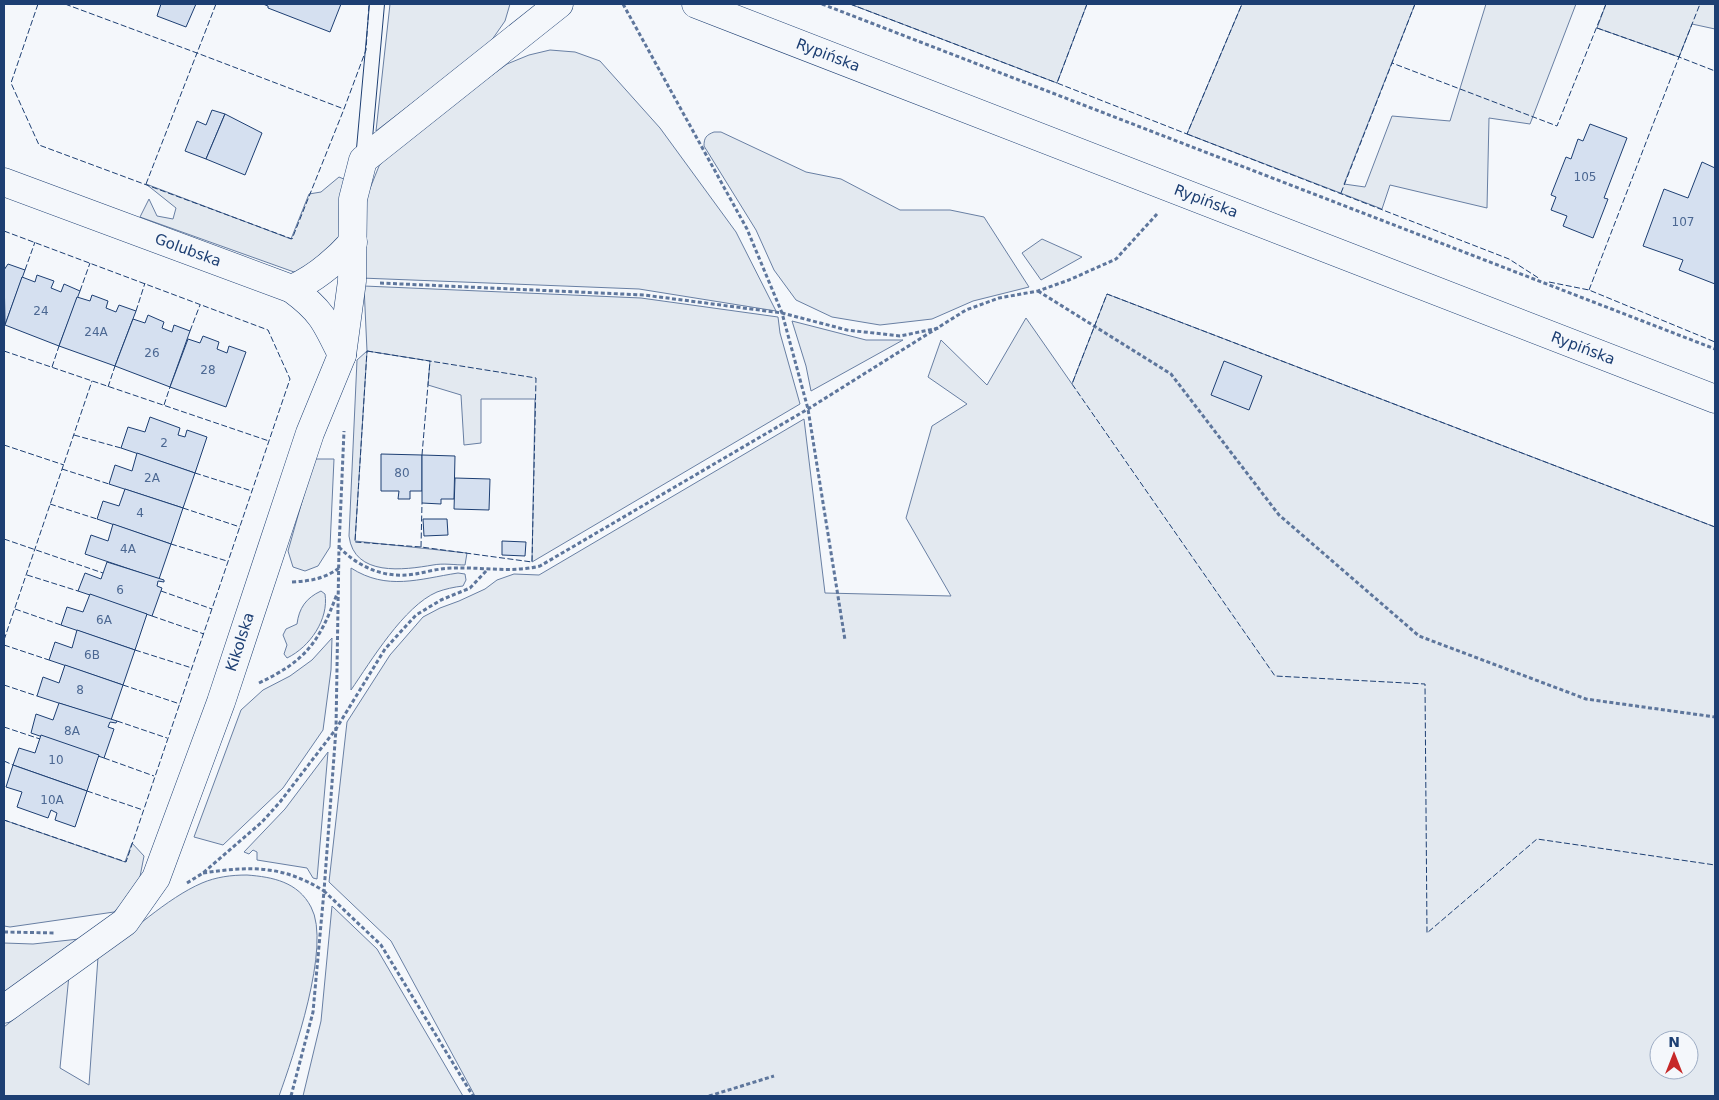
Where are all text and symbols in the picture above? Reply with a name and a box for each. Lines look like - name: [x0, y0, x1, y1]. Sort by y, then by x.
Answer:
- street label: Rypińska: [793, 35, 863, 75]
- house number: 105: [1574, 170, 1596, 184]
- street label: Rypińska: [1171, 181, 1241, 221]
- house number: 107: [1672, 215, 1694, 229]
- street label: Golubska: [152, 230, 224, 270]
- house number: 24: [33, 304, 49, 318]
- house number: 24A: [84, 325, 109, 339]
- street label: Rypińska: [1548, 328, 1618, 368]
- house number: 26: [144, 346, 160, 360]
- house number: 28: [200, 363, 216, 377]
- house number: 2: [160, 436, 168, 450]
- house number: 80: [394, 466, 410, 480]
- house number: 2A: [144, 471, 161, 485]
- house number: 4: [136, 506, 144, 520]
- house number: 4A: [120, 542, 137, 556]
- house number: 6: [116, 583, 124, 597]
- street label: Kikolska: [222, 610, 258, 674]
- house number: 6A: [96, 613, 113, 627]
- house number: 6B: [84, 648, 100, 662]
- house number: 8: [76, 683, 84, 697]
- house number: 8A: [64, 724, 81, 738]
- house number: 10: [48, 753, 64, 767]
- house number: 10A: [40, 793, 65, 807]
- north arrow: [1649, 1030, 1699, 1080]
- text: N: [1668, 1034, 1680, 1050]

